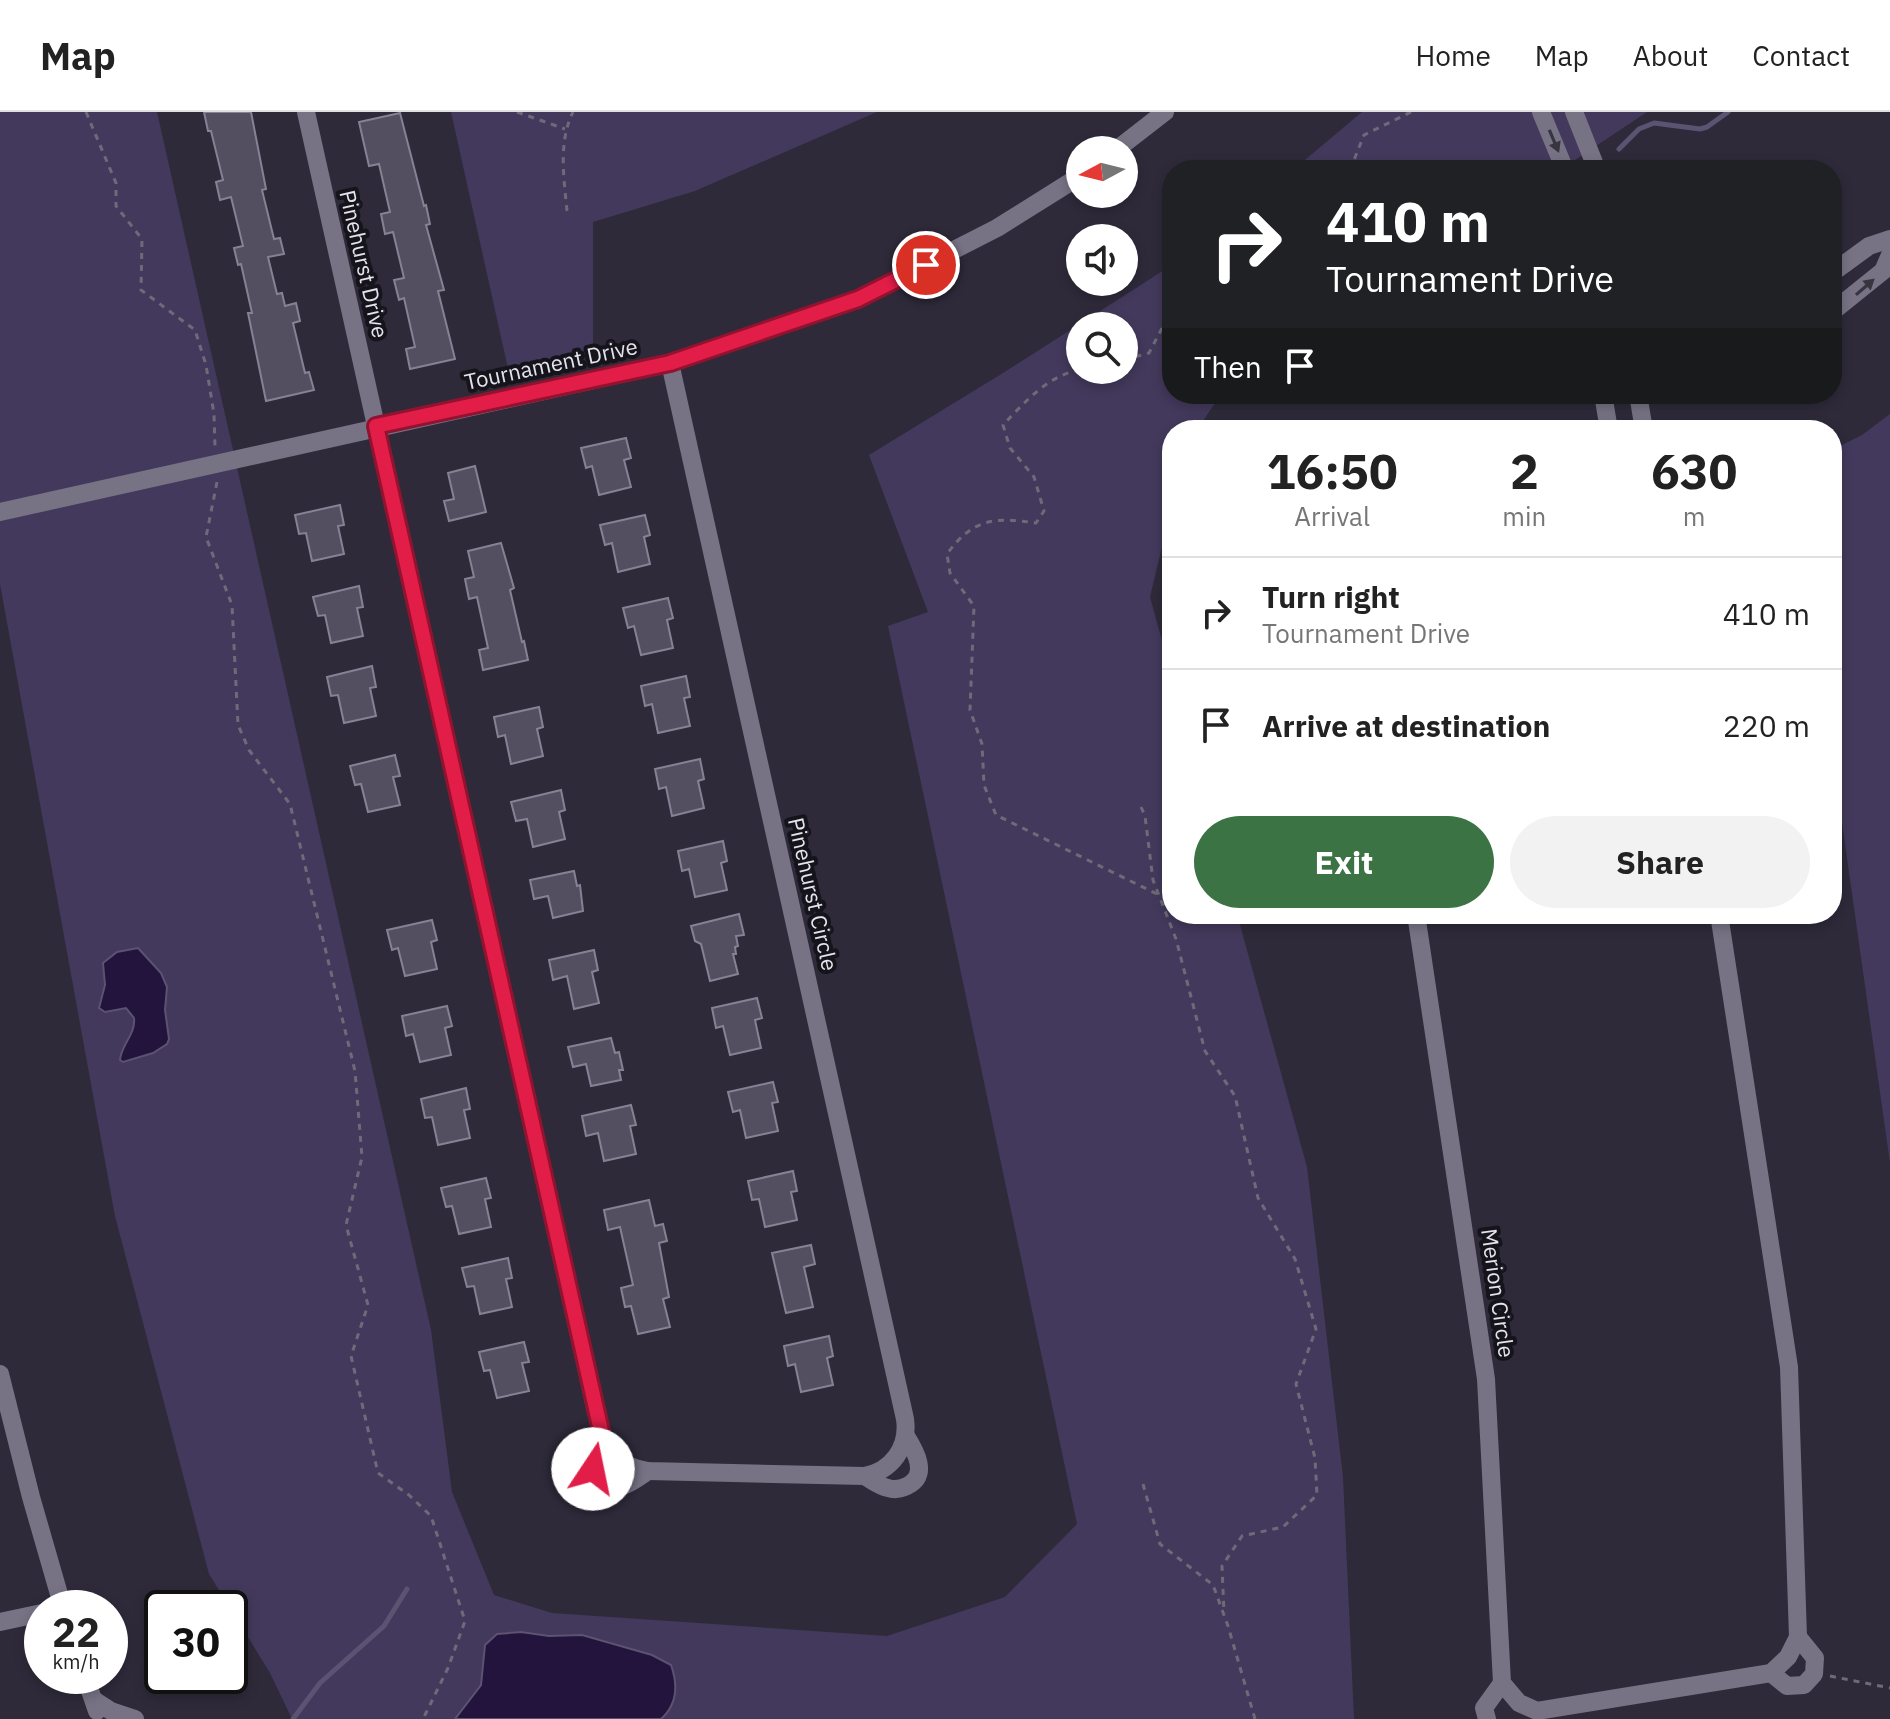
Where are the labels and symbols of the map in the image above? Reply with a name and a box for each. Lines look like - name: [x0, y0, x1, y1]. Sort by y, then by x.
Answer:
- one-way arrow: [1547, 129, 1560, 153]
- north arrow: [1066, 136, 1138, 208]
- street label: Pinehurst Drive: [333, 187, 396, 341]
- pin: [892, 231, 960, 299]
- one-way arrow: [1855, 278, 1874, 296]
- street label: Tournament Drive: [462, 331, 640, 396]
- street label: Pinehurst Circle: [782, 815, 845, 973]
- street label: Merion Circle: [1475, 1227, 1522, 1359]
- position arrow: [551, 1427, 635, 1511]
- speed limit sign: 30: [144, 1590, 248, 1694]

